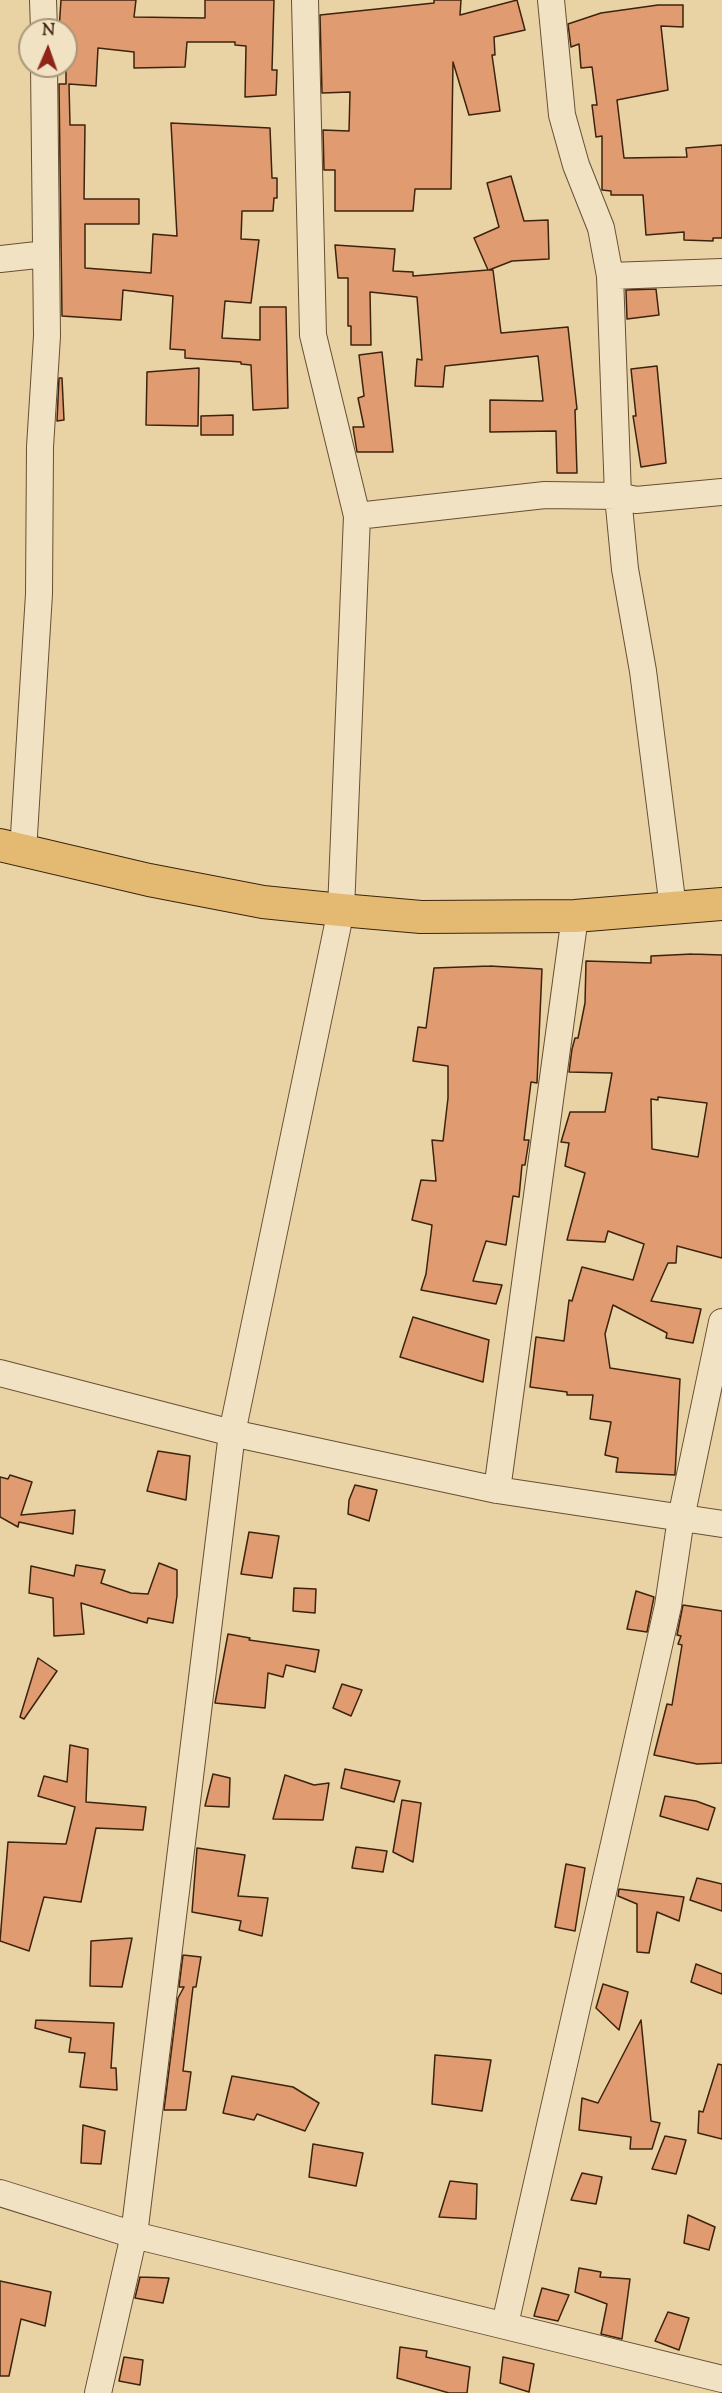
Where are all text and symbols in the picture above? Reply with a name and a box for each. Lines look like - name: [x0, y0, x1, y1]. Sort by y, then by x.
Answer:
- north arrow: [18, 18, 78, 78]
- text: N: [42, 20, 55, 43]

